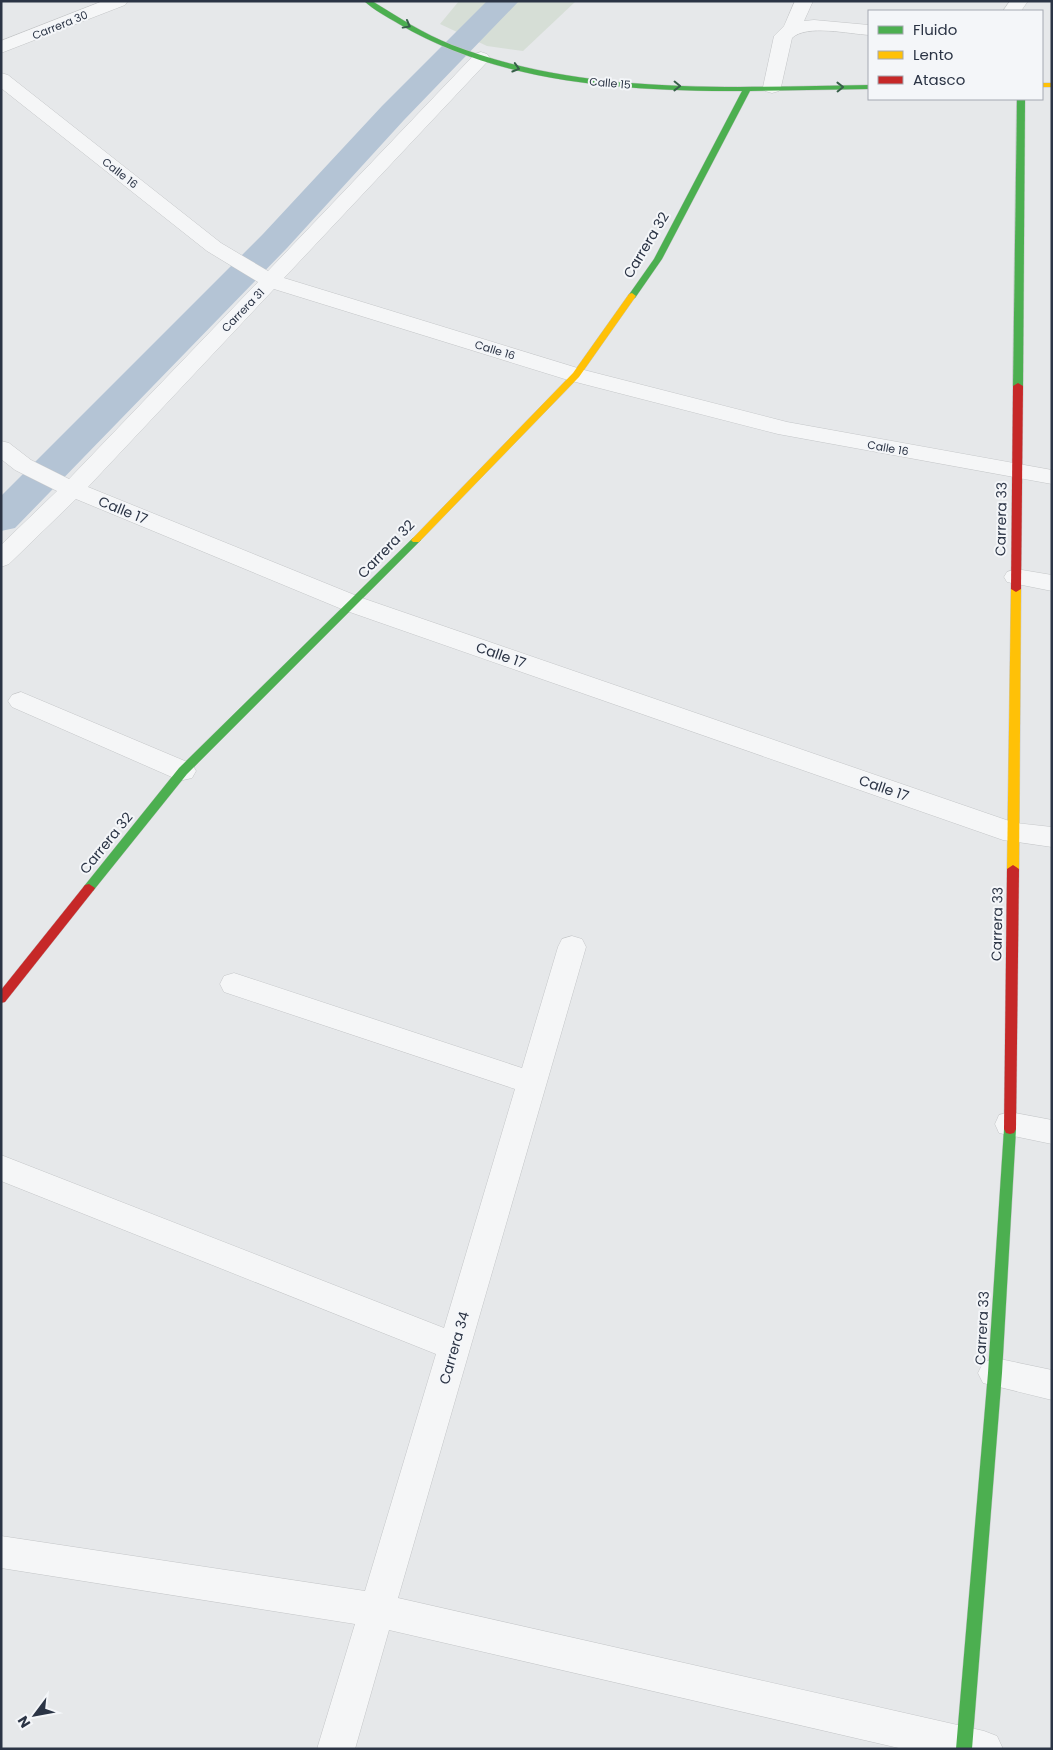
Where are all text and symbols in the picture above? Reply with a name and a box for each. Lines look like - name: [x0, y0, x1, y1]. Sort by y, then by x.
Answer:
- street label: Carrera 30: [30, 7, 90, 43]
- legend: [868, 10, 1043, 100]
- one-way arrow: [402, 19, 411, 29]
- text: Fluido: [913, 19, 957, 40]
- text: Lento: [913, 44, 953, 65]
- one-way arrow: [512, 62, 520, 72]
- text: Atasco: [913, 69, 965, 90]
- street label: Calle 15: [589, 73, 631, 93]
- one-way arrow: [674, 81, 682, 92]
- one-way arrow: [836, 82, 844, 92]
- street label: Calle 16: [99, 154, 141, 192]
- street label: Carrera 32: [618, 208, 674, 282]
- street label: Carrera 31: [218, 285, 268, 335]
- street label: Calle 16: [473, 336, 517, 364]
- street label: Calle 16: [866, 437, 910, 459]
- street label: Carrera 33: [990, 482, 1012, 556]
- street label: Calle 17: [95, 491, 151, 529]
- street label: Carrera 32: [353, 515, 419, 583]
- street label: Calle 17: [473, 637, 529, 673]
- street label: Calle 17: [856, 770, 912, 806]
- street label: Carrera 32: [75, 808, 137, 878]
- street label: Carrera 33: [986, 887, 1008, 961]
- street label: Carrera 33: [970, 1290, 994, 1366]
- street label: Carrera 34: [434, 1309, 474, 1387]
- north arrow: [10, 1690, 60, 1740]
- text: N: [13, 1712, 35, 1732]

